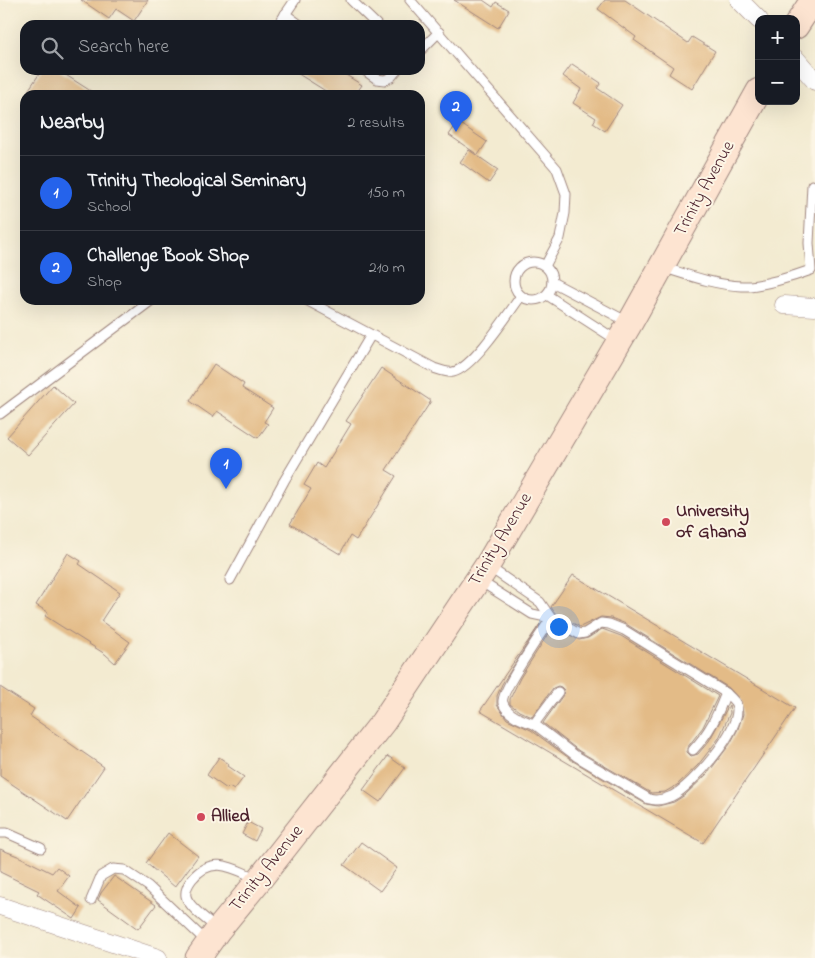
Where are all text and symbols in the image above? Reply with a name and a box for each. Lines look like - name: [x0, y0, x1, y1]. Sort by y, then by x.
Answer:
- map controls: [755, 15, 800, 105]
- button: +: [755, 15, 800, 60]
- search box: [20, 20, 425, 75]
- icon: search: [38, 34, 66, 62]
- text: Search here: [78, 34, 169, 61]
- button: −: [755, 60, 800, 105]
- pin: 2: [440, 91, 472, 132]
- text: Nearby: [40, 108, 104, 138]
- text: 2 results: [347, 111, 405, 135]
- street label: Trinity Avenue: [668, 136, 742, 241]
- text: Trinity Theological Seminary: [87, 168, 306, 195]
- text: 1: [53, 181, 59, 205]
- text: 150 m: [367, 181, 405, 205]
- text: School: [87, 195, 131, 219]
- text: Challenge Book Shop: [87, 243, 249, 270]
- text: 2: [52, 256, 60, 280]
- text: 210 m: [369, 256, 405, 280]
- text: Shop: [87, 270, 122, 294]
- pin: 1: [210, 448, 242, 489]
- street label: Trinity Avenue: [463, 487, 540, 592]
- place label: University of Ghana: [676, 499, 749, 546]
- marker: University of Ghana: [660, 516, 672, 528]
- your location: [546, 614, 572, 640]
- place label: Allied: [211, 804, 250, 830]
- marker: Allied: [195, 811, 207, 823]
- street label: Trinity Avenue: [224, 819, 311, 918]

